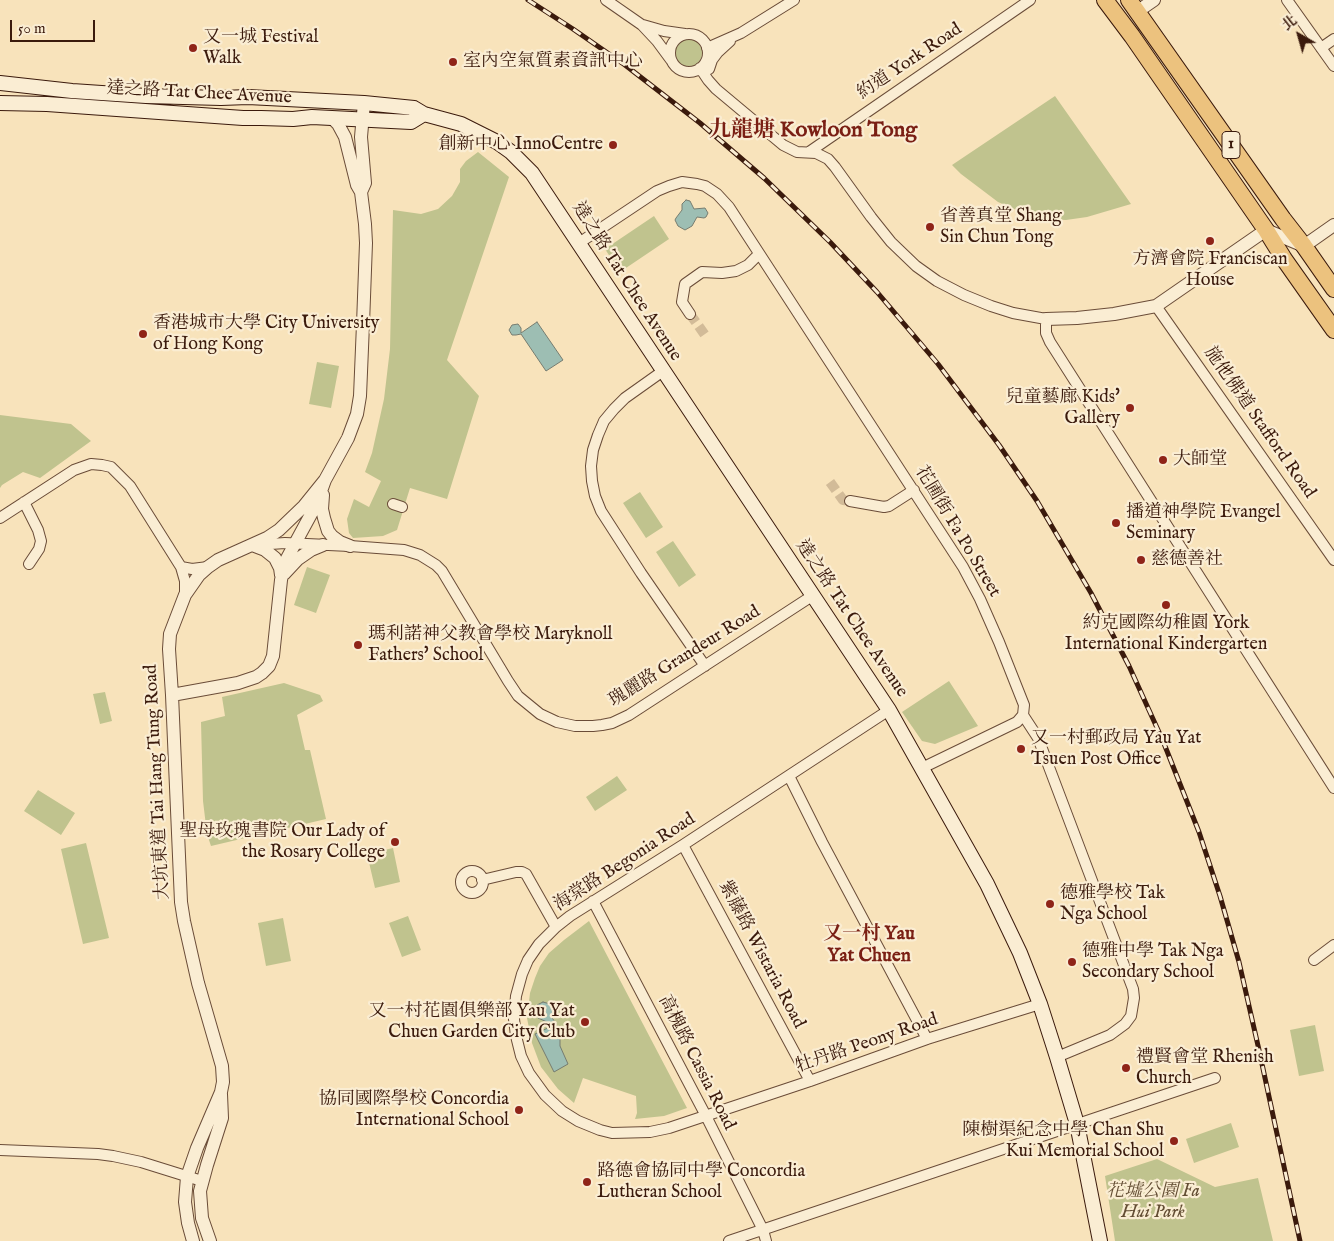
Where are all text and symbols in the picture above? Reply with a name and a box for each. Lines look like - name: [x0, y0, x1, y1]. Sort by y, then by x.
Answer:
- scale bar: [12, 10, 98, 42]
- north arrow: [1274, 10, 1324, 60]
- text: 北: [1279, 12, 1301, 35]
- text: 50 m: [18, 19, 46, 38]
- street label: 約道 York Road: [854, 19, 966, 105]
- place label: 又一城 Festival Walk: [203, 27, 318, 70]
- marker: 又一城 Festival Walk: [187, 42, 199, 54]
- place label: 室內空氣質素資訊中心: [463, 51, 643, 73]
- marker: 室內空氣質素資訊中心: [447, 56, 459, 68]
- street label: 達之路 Tat Chee Avenue: [106, 78, 292, 110]
- district label: 九龍塘 Kowloon Tong: [709, 118, 917, 144]
- road number: 1: [1222, 132, 1240, 158]
- place label: 創新中心 InnoCentre: [439, 134, 603, 156]
- marker: 創新中心 InnoCentre: [607, 139, 619, 151]
- street label: 達之路 Tat Chee Avenue: [566, 198, 686, 366]
- place label: 省善真堂 Shang Sin Chun Tong: [940, 206, 1062, 248]
- marker: 省善真堂 Shang Sin Chun Tong: [924, 221, 936, 233]
- marker: 方濟會院 Franciscan House: [1204, 235, 1216, 247]
- place label: 方濟會院 Franciscan House: [1132, 249, 1288, 292]
- place label: 香港城市大學 City University of Hong Kong: [153, 313, 379, 356]
- marker: 香港城市大學 City University of Hong Kong: [137, 328, 149, 340]
- street label: 施他佛道 Stafford Road: [1198, 343, 1320, 503]
- place label: 兒童藝廊 Kids' Gallery: [1005, 387, 1120, 429]
- marker: 兒童藝廊 Kids' Gallery: [1124, 402, 1136, 414]
- place label: 大師堂: [1173, 449, 1227, 471]
- marker: 大師堂: [1157, 454, 1169, 466]
- street label: 花圃街 Fa Po Street: [909, 462, 1005, 602]
- place label: 播道神學院 Evangel Seminary: [1126, 502, 1281, 544]
- marker: 播道神學院 Evangel Seminary: [1110, 517, 1122, 529]
- street label: 達之路 Tat Chee Avenue: [790, 536, 912, 702]
- place label: 慈德善社: [1151, 549, 1223, 571]
- marker: 慈德善社: [1135, 554, 1147, 566]
- marker: 約克國際幼稚園 York International Kindergarten: [1160, 599, 1172, 611]
- street label: 瑰麗路 Grandeur Road: [605, 602, 765, 712]
- place label: 約克國際幼稚園 York International Kindergarten: [1065, 613, 1267, 656]
- place label: 瑪利諾神父教會學校 Maryknoll Fathers' School: [368, 624, 613, 666]
- marker: 瑪利諾神父教會學校 Maryknoll Fathers' School: [352, 639, 364, 651]
- street label: 大坑東道 Tai Hang Tung Road: [141, 664, 175, 900]
- place label: 又一村郵政局 Yau Yat Tsuen Post Office: [1031, 728, 1201, 771]
- marker: 又一村郵政局 Yau Yat Tsuen Post Office: [1015, 743, 1027, 755]
- street label: 海棠路 Begonia Road: [550, 809, 700, 917]
- place label: 聖母玫瑰書院 Our Lady of the Rosary College: [179, 821, 385, 864]
- marker: 聖母玫瑰書院 Our Lady of the Rosary College: [389, 836, 401, 848]
- street label: 紫藤路 Wistaria Road: [713, 878, 809, 1032]
- place label: 德雅學校 Tak Nga School: [1060, 883, 1165, 926]
- marker: 德雅學校 Tak Nga School: [1044, 898, 1056, 910]
- district label: 又一村 Yau Yat Chuen: [823, 924, 915, 968]
- place label: 德雅中學 Tak Nga Secondary School: [1082, 941, 1224, 984]
- marker: 德雅中學 Tak Nga Secondary School: [1066, 956, 1078, 968]
- street label: 高槐路 Cassia Road: [653, 992, 739, 1134]
- place label: 又一村花園俱樂部 Yau Yat Chuen Garden City Club: [369, 1001, 575, 1044]
- street label: 牡丹路 Peony Road: [793, 1010, 941, 1078]
- marker: 又一村花園俱樂部 Yau Yat Chuen Garden City Club: [579, 1016, 591, 1028]
- place label: 禮賢會堂 Rhenish Church: [1136, 1047, 1274, 1090]
- marker: 禮賢會堂 Rhenish Church: [1120, 1062, 1132, 1074]
- place label: 協同國際學校 Concordia International School: [319, 1089, 509, 1132]
- marker: 協同國際學校 Concordia International School: [513, 1104, 525, 1116]
- place label: 陳樹渠紀念中學 Chan Shu Kui Memorial School: [962, 1120, 1164, 1162]
- marker: 陳樹渠紀念中學 Chan Shu Kui Memorial School: [1168, 1135, 1180, 1147]
- place label: 路德會協同中學 Concordia Lutheran School: [597, 1161, 805, 1204]
- marker: 路德會協同中學 Concordia Lutheran School: [581, 1176, 593, 1188]
- park label: 花墟公園 Fa Hui Park: [1106, 1181, 1200, 1224]

